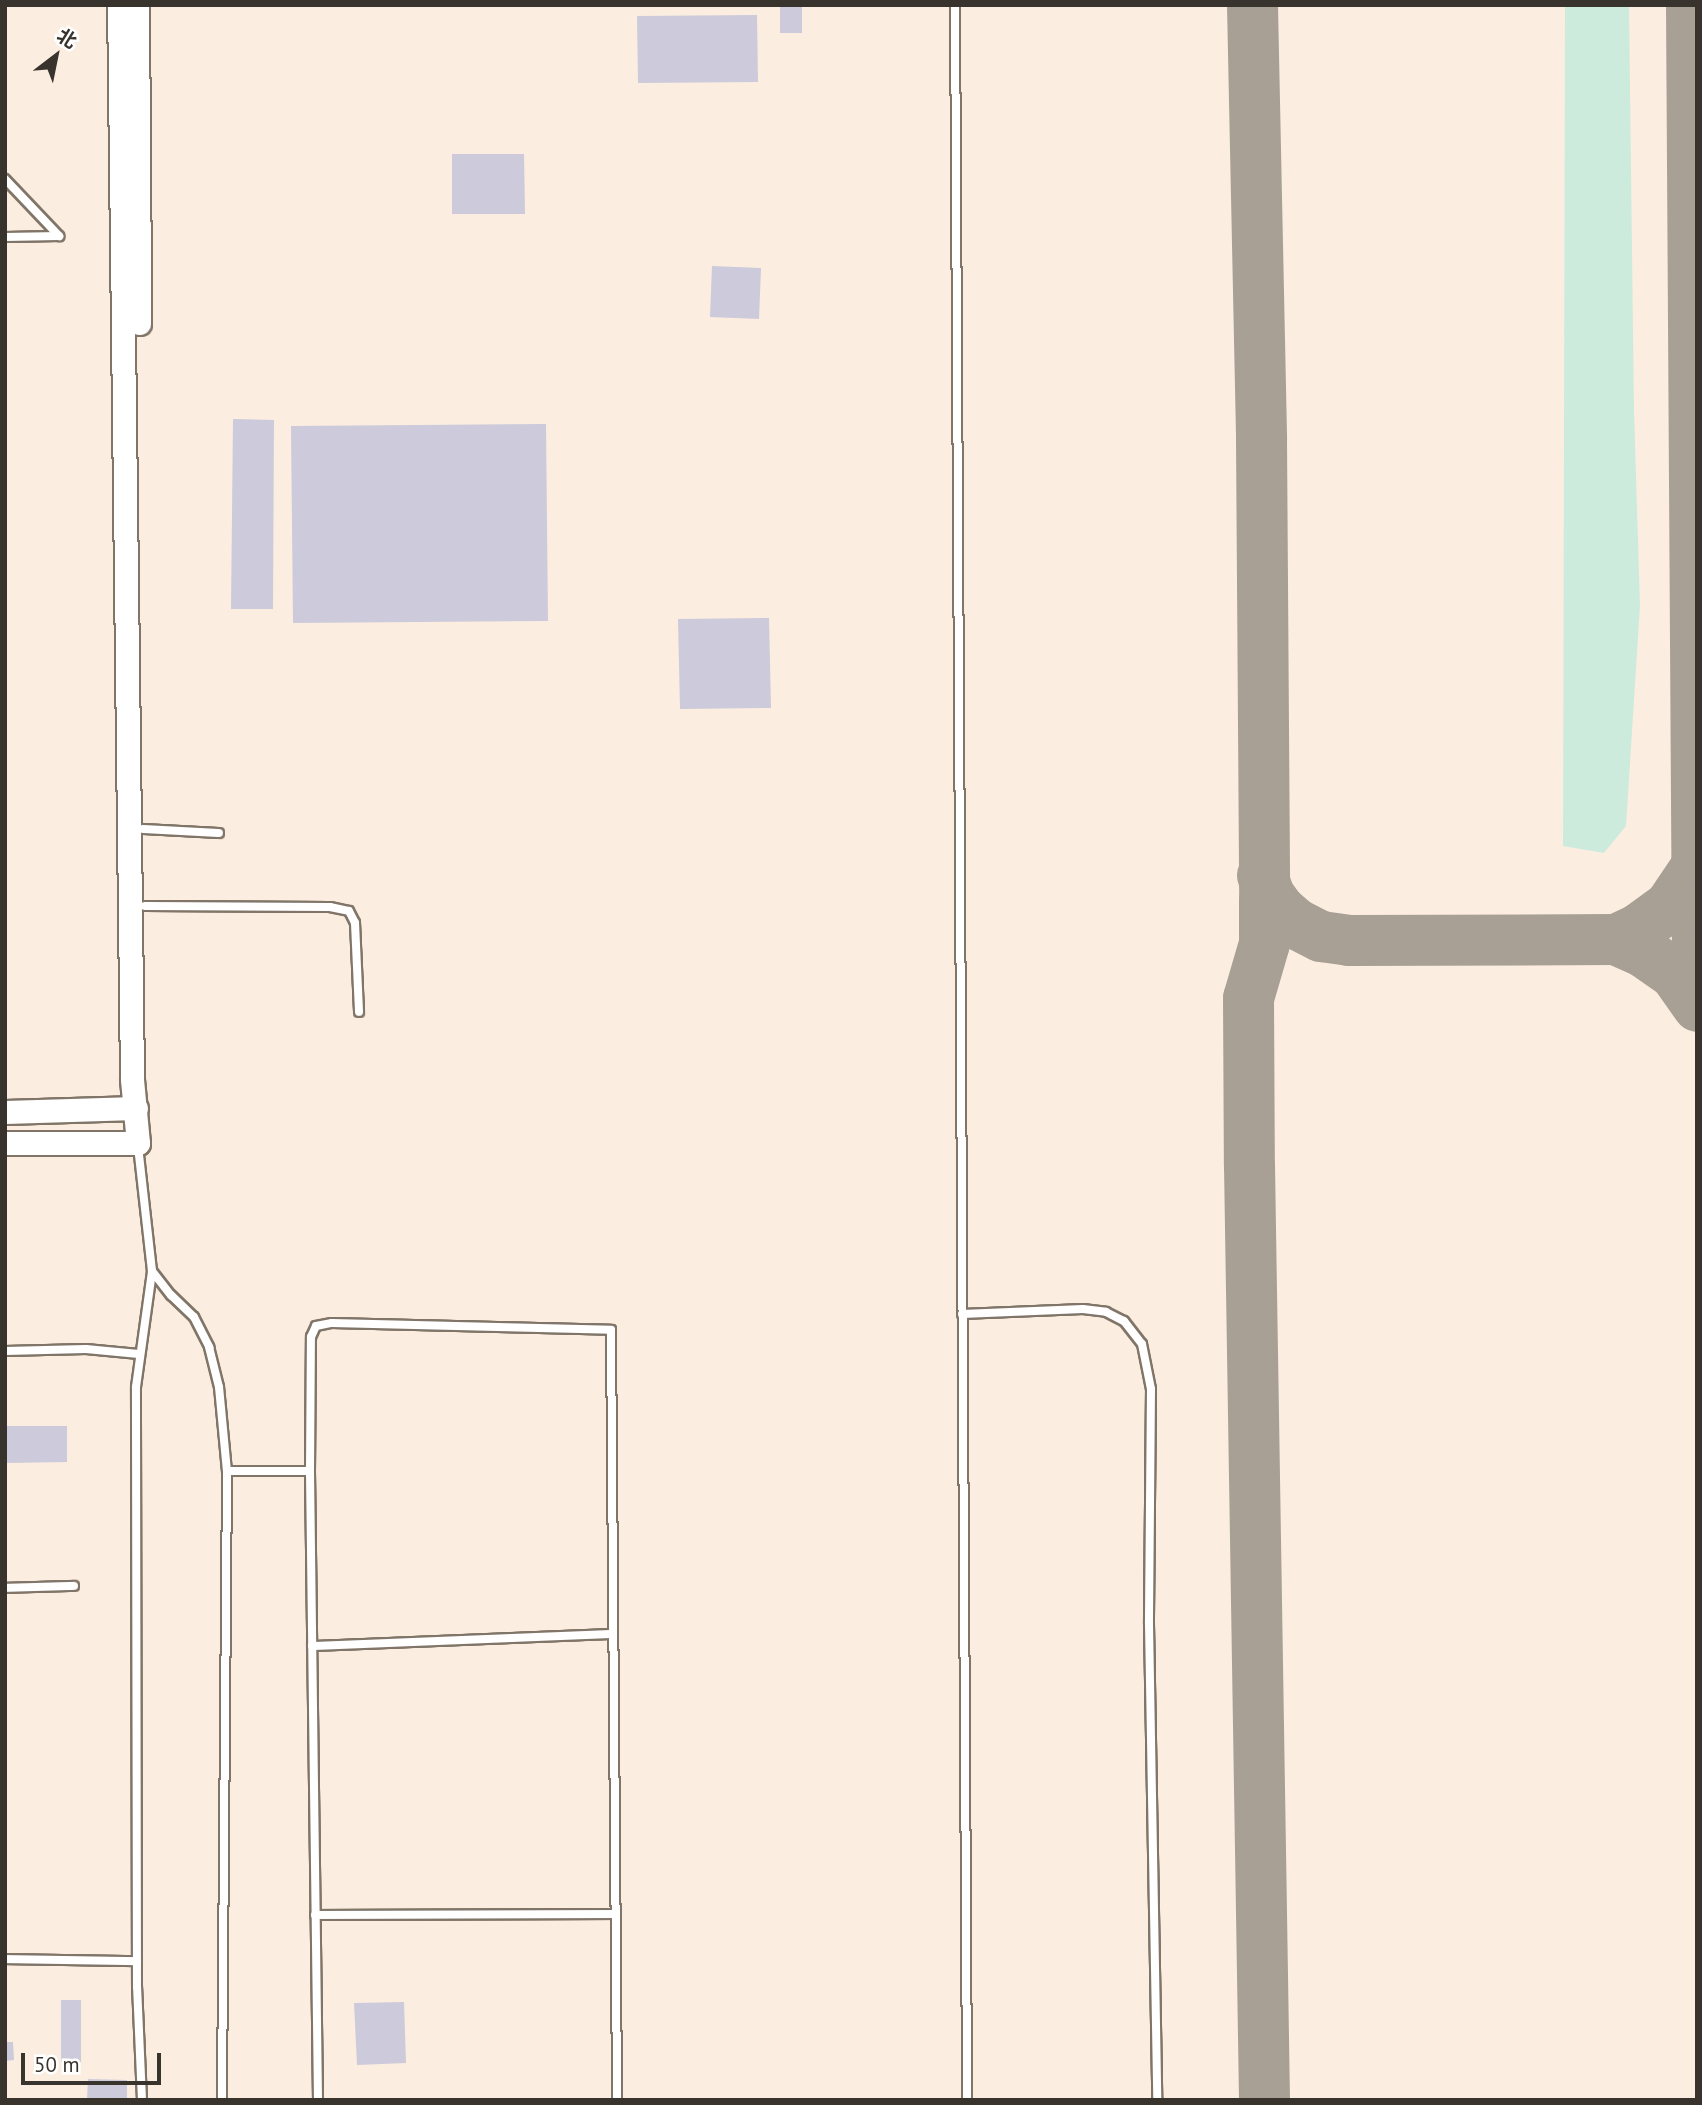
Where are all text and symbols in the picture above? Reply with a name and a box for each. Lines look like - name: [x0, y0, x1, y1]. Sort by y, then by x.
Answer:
- north arrow: [21, 21, 91, 91]
- text: 北: [53, 23, 82, 53]
- scale bar: [24, 2038, 164, 2082]
- text: 50 m: [34, 2051, 80, 2078]

